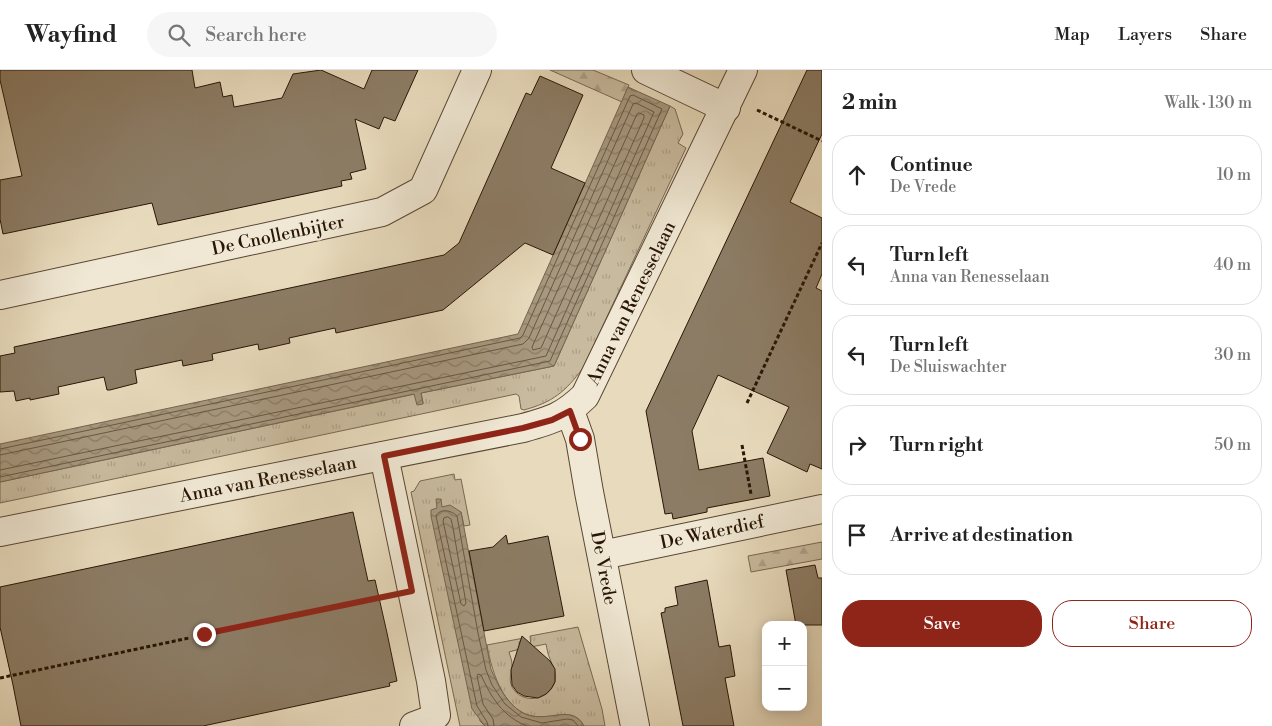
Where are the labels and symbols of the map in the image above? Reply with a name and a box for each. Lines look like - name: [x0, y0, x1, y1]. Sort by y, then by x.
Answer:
- street label: De Cnollenbijter: [210, 210, 347, 261]
- street label: Anna van Renesselaan: [581, 217, 681, 390]
- route start: [569, 428, 592, 451]
- street label: Anna van Renesselaan: [177, 451, 359, 508]
- street label: De Waterdief: [658, 510, 768, 555]
- street label: De Vrede: [585, 529, 622, 607]
- route end: [193, 623, 216, 646]

